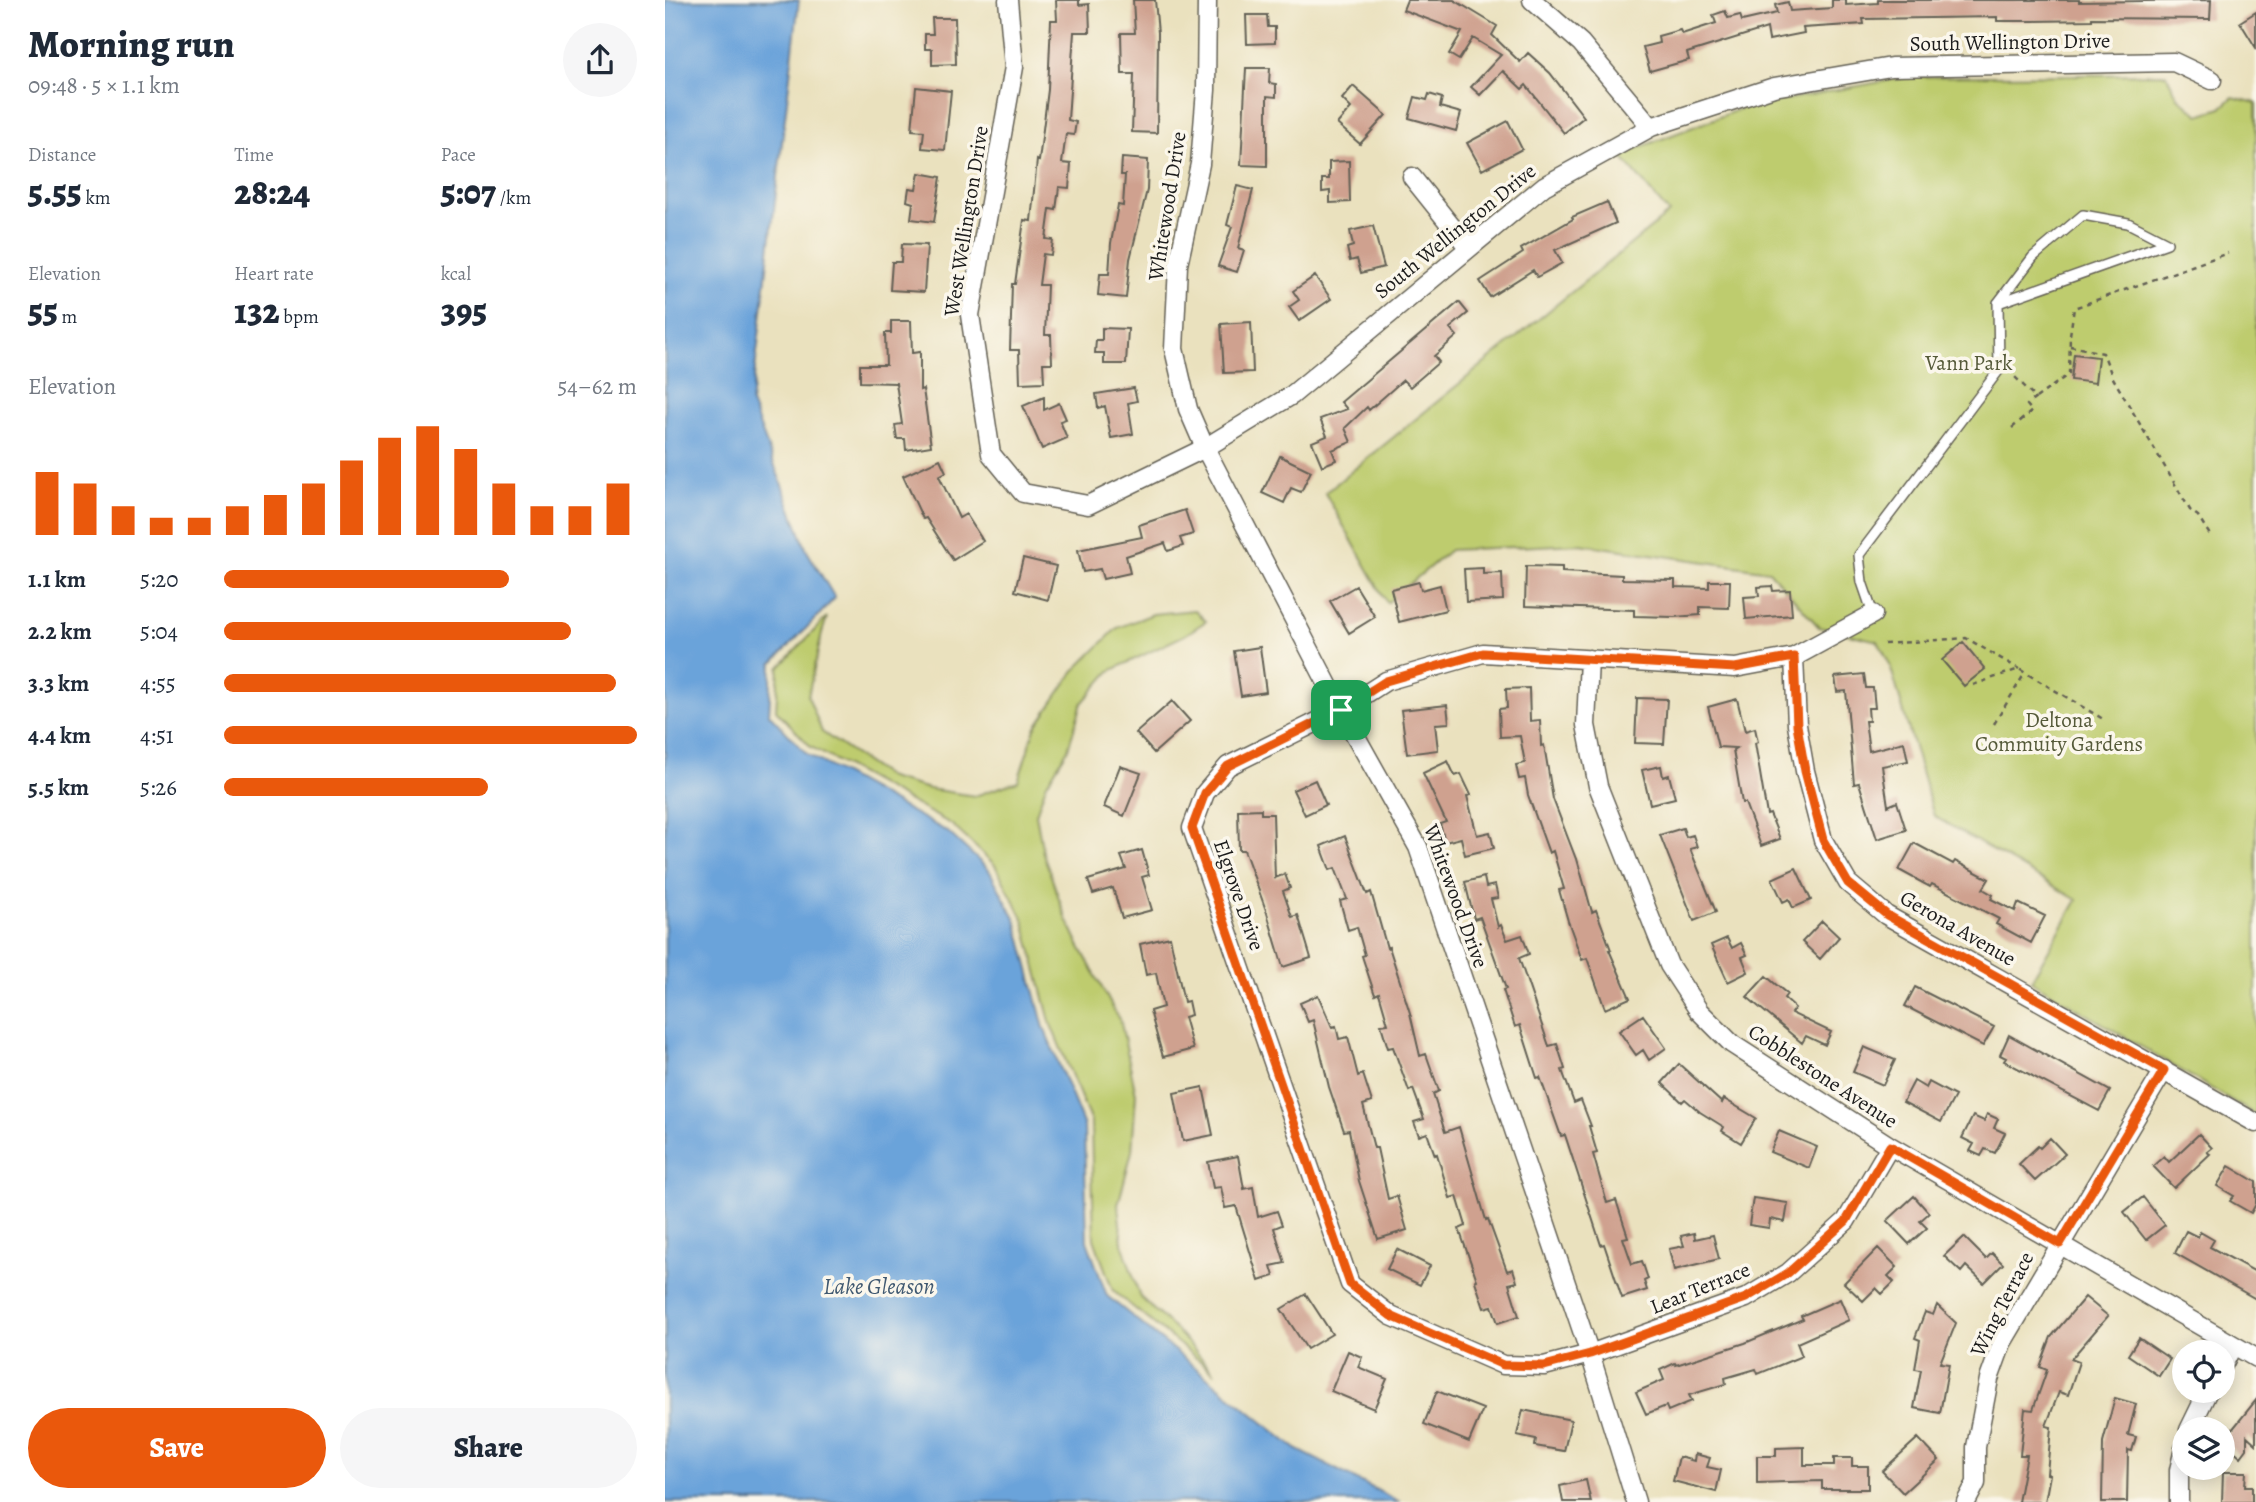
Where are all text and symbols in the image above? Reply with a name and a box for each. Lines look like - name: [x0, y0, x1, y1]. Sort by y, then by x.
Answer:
- text: Morning run: [28, 18, 235, 70]
- button: share: [563, 23, 637, 97]
- street label: South Wellington Drive: [1909, 26, 2111, 58]
- text: 09:48 · 5 × 1.1 km: [28, 70, 180, 101]
- street label: West Wellington Drive: [937, 124, 995, 319]
- street label: Whitewood Drive: [1141, 129, 1193, 284]
- text: Distance: [28, 142, 96, 168]
- text: Time: [234, 142, 274, 168]
- text: Pace: [441, 142, 476, 168]
- street label: South Wellington Drive: [1368, 157, 1542, 305]
- text: 5.55: [28, 168, 82, 216]
- text: 28:24: [234, 168, 310, 216]
- text: 5:07: [441, 168, 496, 216]
- text: km: [82, 185, 111, 211]
- text: /km: [496, 185, 531, 211]
- text: Elevation: [28, 261, 101, 287]
- text: Heart rate: [234, 261, 314, 287]
- text: kcal: [441, 261, 471, 287]
- text: 55: [28, 287, 58, 335]
- text: 132: [234, 287, 280, 335]
- text: 395: [441, 287, 487, 335]
- text: m: [58, 304, 77, 330]
- text: bpm: [280, 304, 319, 330]
- park label: Vann Park: [1924, 349, 2013, 377]
- text: Elevation: [28, 371, 116, 402]
- text: 54–62 m: [557, 371, 637, 402]
- text: 1.1 km: [28, 564, 86, 595]
- text: 5:20: [140, 564, 179, 595]
- text: 2.2 km: [28, 616, 92, 647]
- text: 5:04: [140, 616, 178, 647]
- text: 3.3 km: [28, 668, 89, 699]
- text: 4:55: [140, 668, 176, 699]
- pin: [1311, 680, 1371, 740]
- icon: arrive: [1322, 691, 1360, 729]
- park label: Deltona Commuity Gardens: [1975, 706, 2143, 758]
- text: 4.4 km: [28, 720, 91, 751]
- text: 4:51: [140, 720, 174, 751]
- text: 5.5 km: [28, 772, 89, 803]
- text: 5:26: [140, 772, 177, 803]
- street label: Whitewood Drive: [1417, 819, 1495, 972]
- street label: Elgrove Drive: [1207, 836, 1271, 954]
- street label: Gerona Avenue: [1895, 884, 2021, 972]
- street label: Cobblestone Avenue: [1743, 1017, 1903, 1135]
- street label: Wing Terrace: [1963, 1247, 2040, 1362]
- street label: Lear Terrace: [1646, 1255, 1754, 1321]
- water label: Lake Gleason: [823, 1271, 935, 1302]
- map controls: [2172, 1340, 2235, 1480]
- button: locate: [2172, 1340, 2235, 1403]
- button: Save: [28, 1408, 326, 1488]
- button: Share: [340, 1408, 637, 1488]
- button: layers: [2172, 1417, 2235, 1480]

